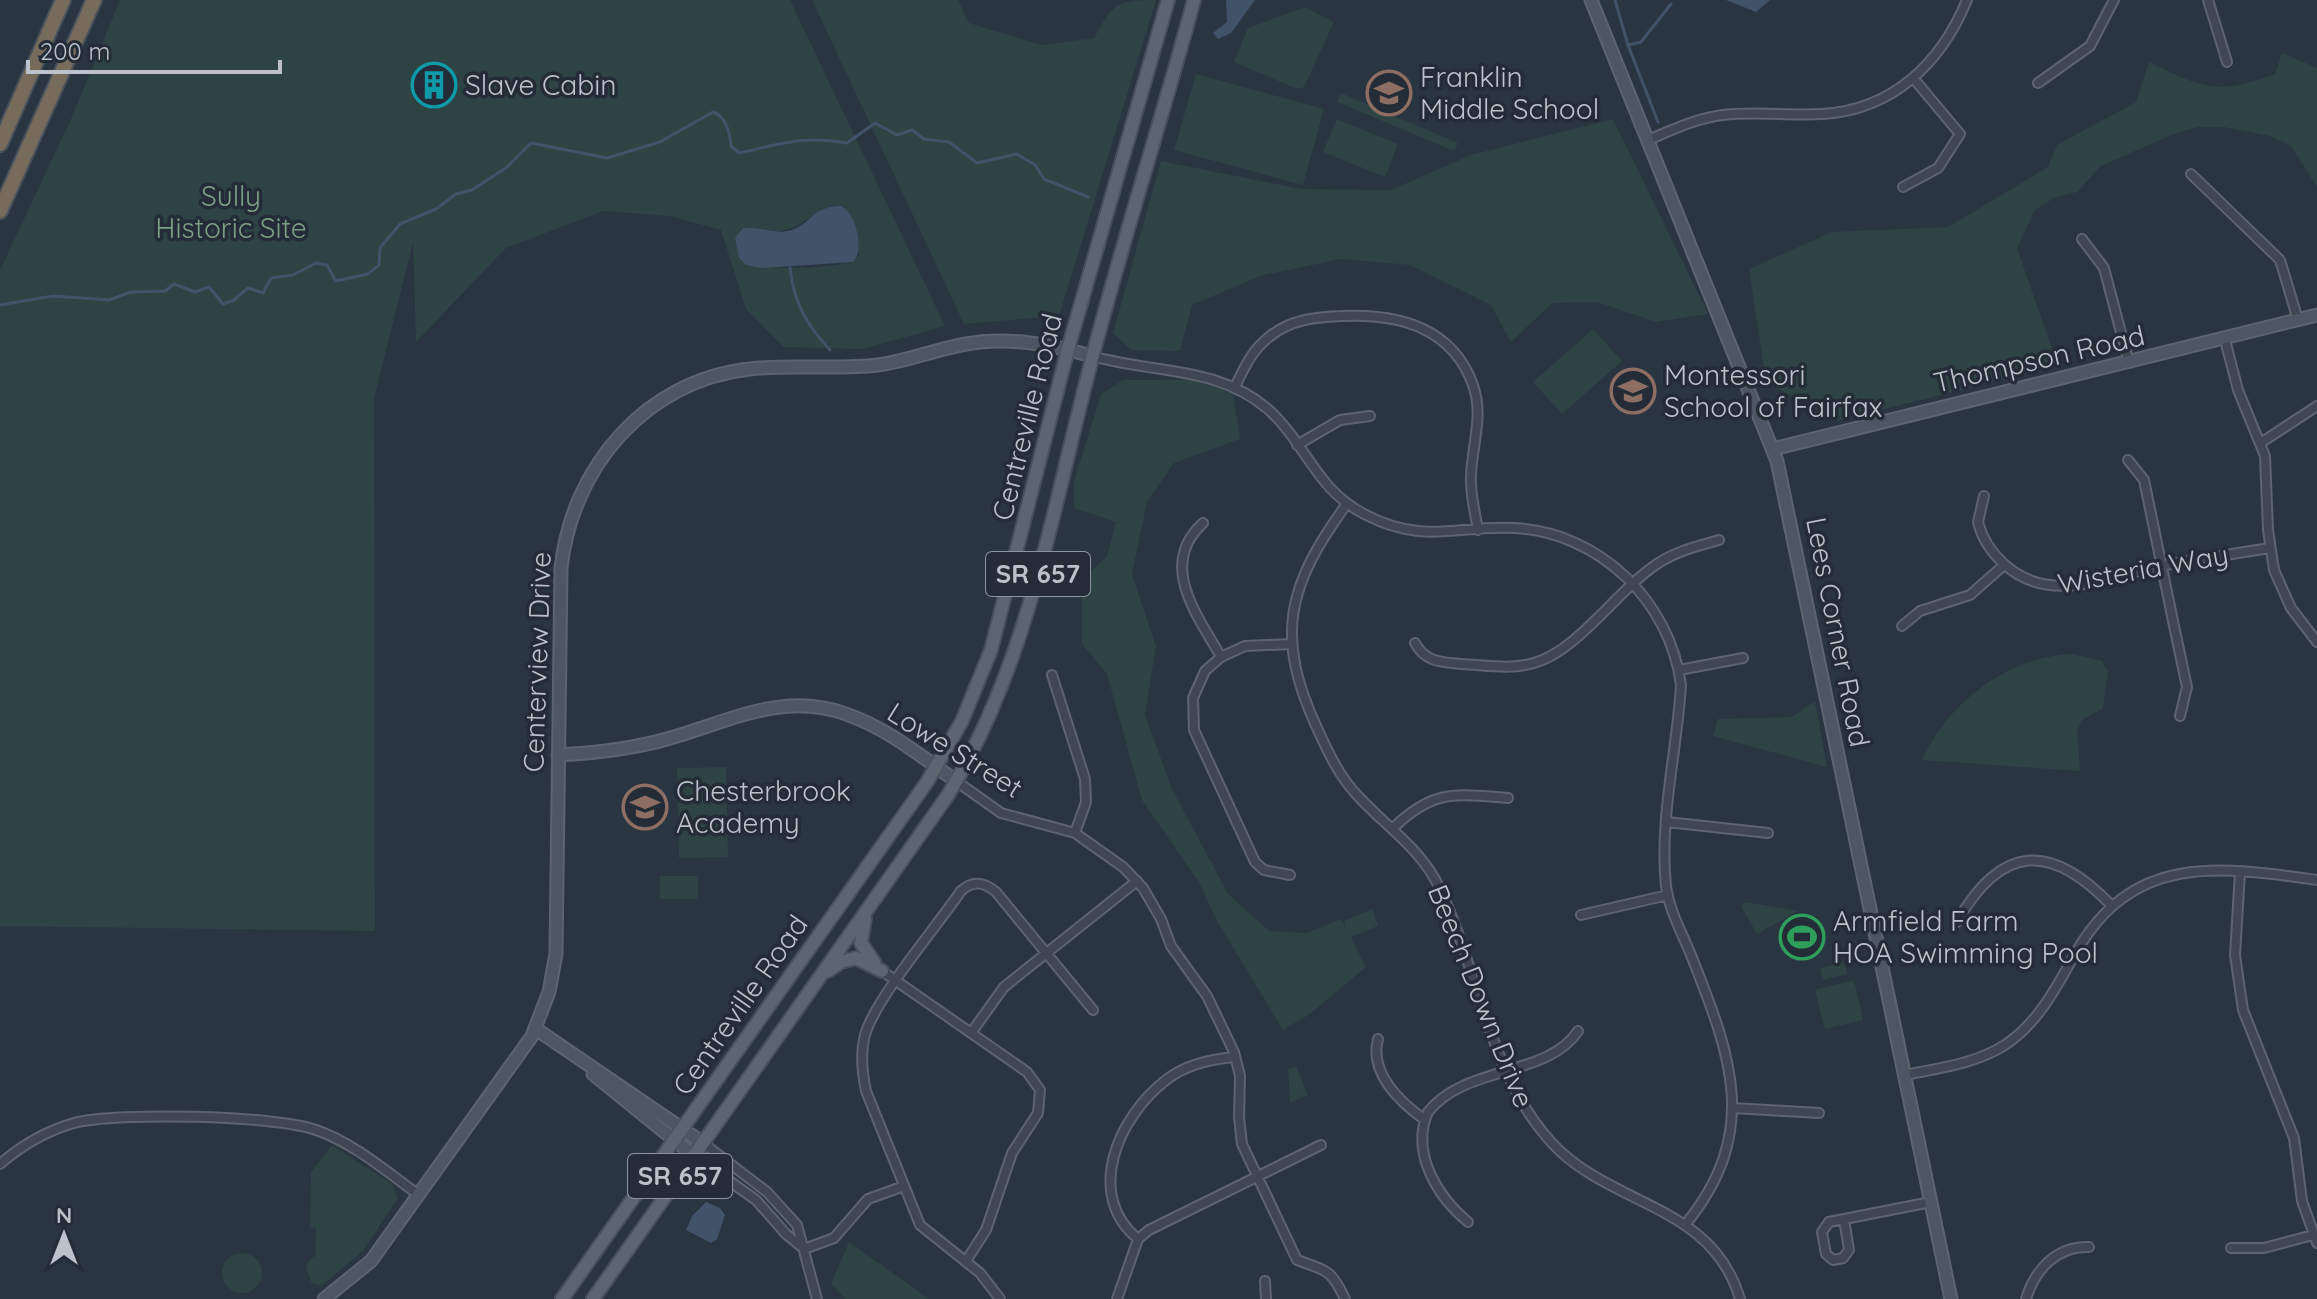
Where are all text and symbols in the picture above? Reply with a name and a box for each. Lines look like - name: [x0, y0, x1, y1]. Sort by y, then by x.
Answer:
- scale bar: [28, 24, 280, 74]
- text: 200 m: [40, 36, 110, 66]
- place label: Franklin Middle School: [1420, 59, 1599, 126]
- building icon: Slave Cabin: [410, 61, 458, 109]
- place label: Slave Cabin: [465, 67, 616, 102]
- school or university icon: Franklin Middle School: [1365, 69, 1413, 117]
- park label: Sully Historic Site: [155, 178, 307, 245]
- street label: Centreville Road: [984, 310, 1069, 524]
- street label: Thompson Road: [1930, 317, 2148, 400]
- place label: Montessori School of Fairfax: [1664, 357, 1882, 424]
- school or university icon: Montessori School of Fairfax: [1609, 367, 1657, 415]
- street label: Lees Corner Road: [1799, 514, 1878, 750]
- street label: Wisteria Way: [2055, 536, 2231, 601]
- street label: Centerview Drive: [515, 551, 558, 773]
- road number: SR 657: [986, 552, 1090, 596]
- street label: Lowe Street: [881, 694, 1029, 805]
- place label: Chesterbrook Academy: [676, 773, 851, 840]
- school or university icon: Chesterbrook Academy: [621, 783, 669, 831]
- street label: Beech Down Drive: [1421, 879, 1542, 1112]
- place label: Armfield Farm HOA Swimming Pool: [1833, 903, 2098, 970]
- street label: Centreville Road: [664, 908, 815, 1102]
- sports icon: Armfield Farm HOA Swimming Pool: [1778, 913, 1826, 961]
- road number: SR 657: [628, 1154, 732, 1198]
- north arrow: [24, 1195, 104, 1275]
- text: N: [56, 1201, 72, 1229]

